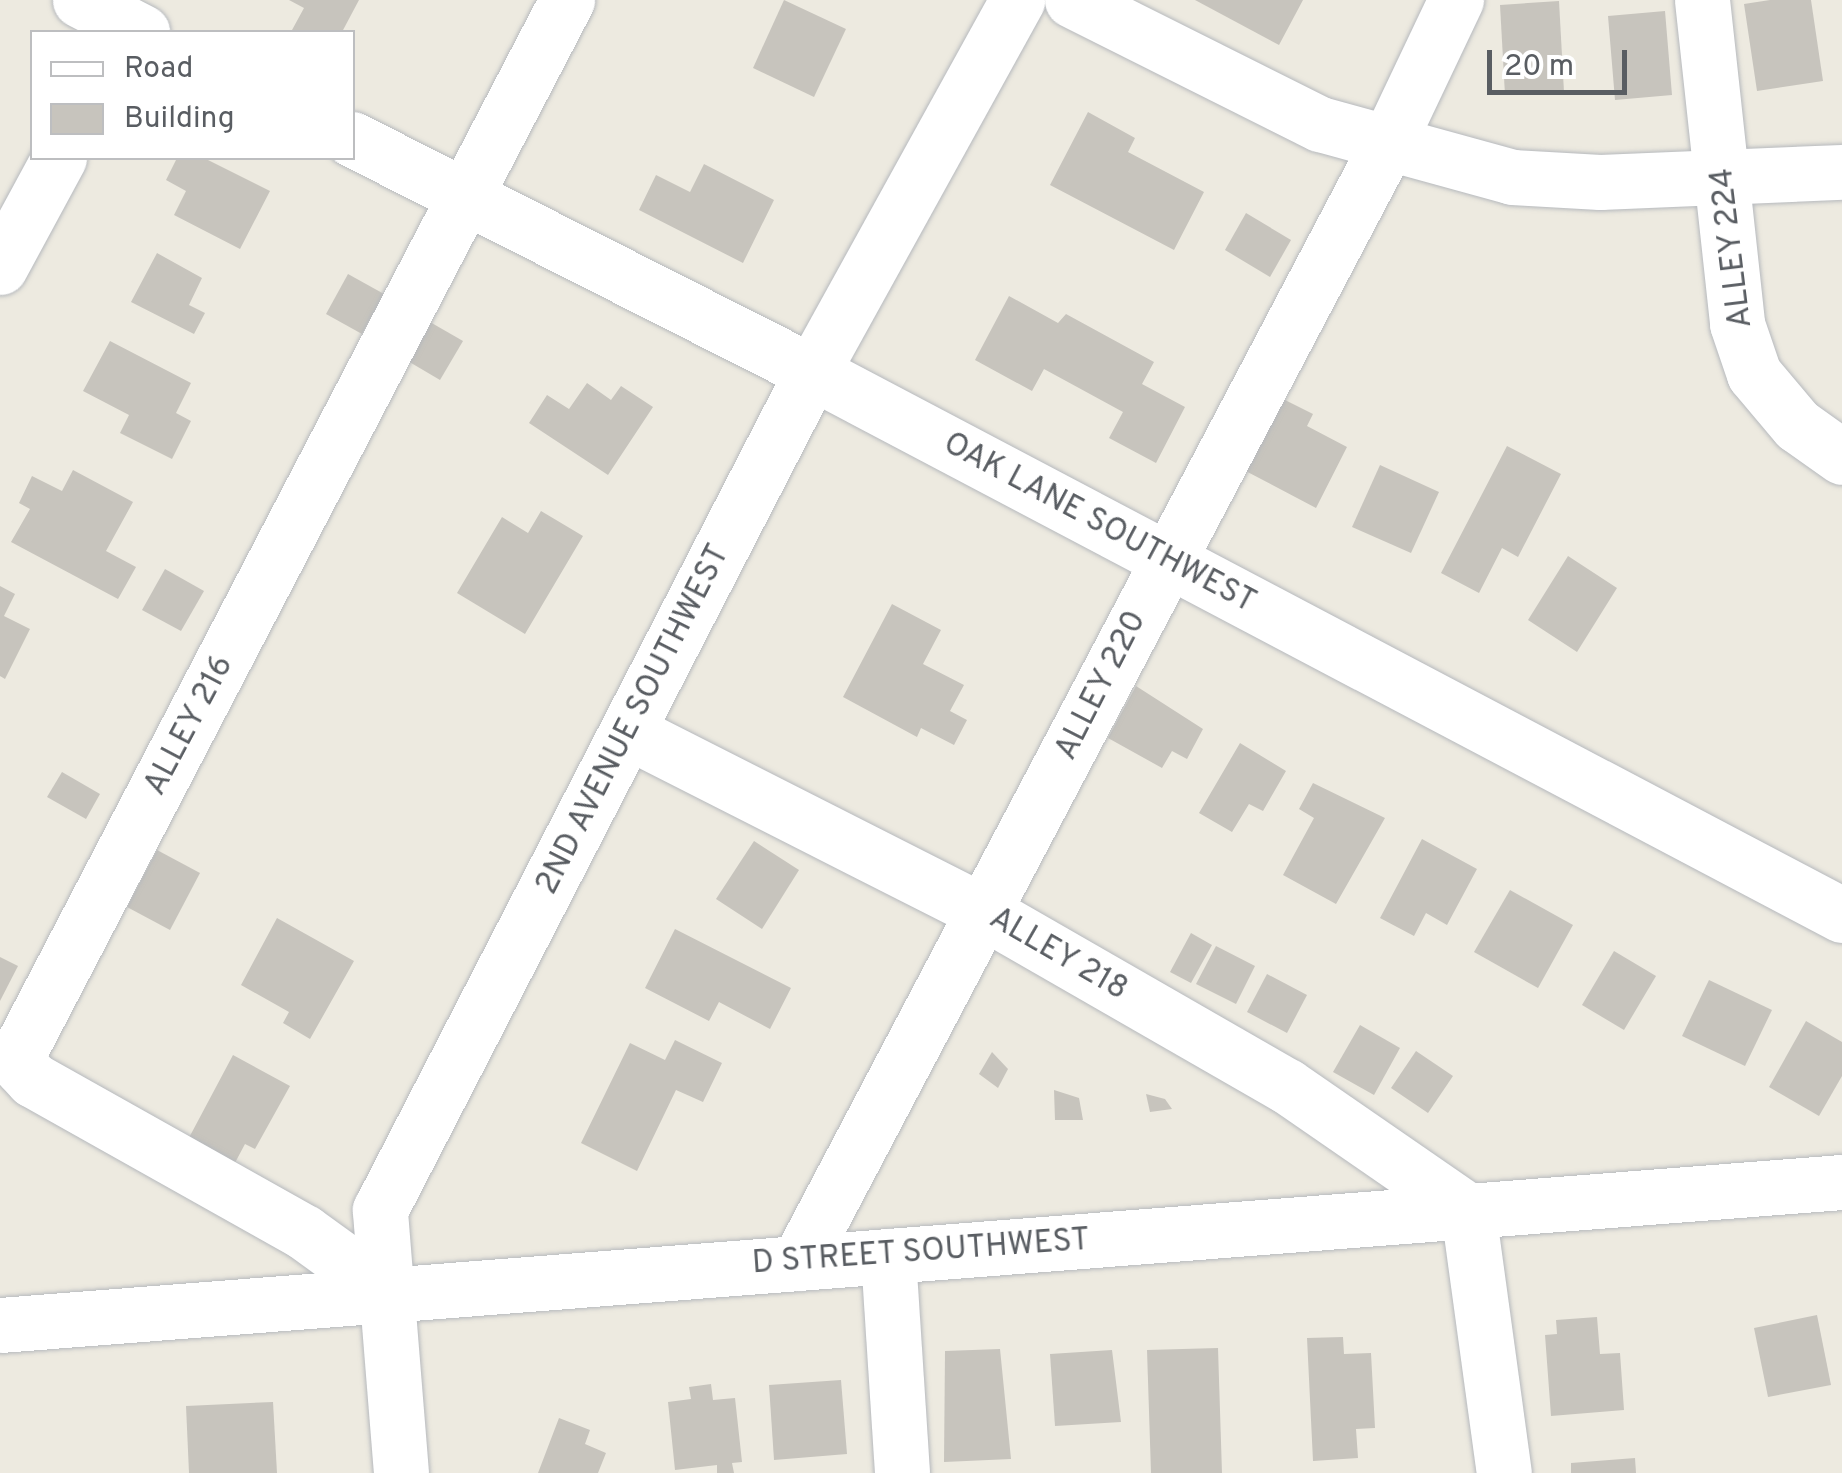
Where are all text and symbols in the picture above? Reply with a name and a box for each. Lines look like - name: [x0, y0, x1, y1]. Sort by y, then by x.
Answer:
- legend: [30, 30, 355, 160]
- scale bar: [1492, 30, 1632, 92]
- text: 20 m: [1504, 49, 1574, 86]
- text: Road: [124, 51, 193, 88]
- text: Building: [124, 101, 235, 138]
- street label: ALLEY 224: [1704, 165, 1762, 331]
- street label: OAK LANE SOUTHWEST: [936, 425, 1262, 623]
- street label: 2ND AVENUE SOUTHWEST: [529, 538, 739, 902]
- street label: ALLEY 220: [1048, 605, 1156, 767]
- street label: ALLEY 216: [137, 649, 243, 803]
- street label: ALLEY 218: [981, 900, 1135, 1010]
- street label: D STREET SOUTHWEST: [750, 1222, 1092, 1284]

